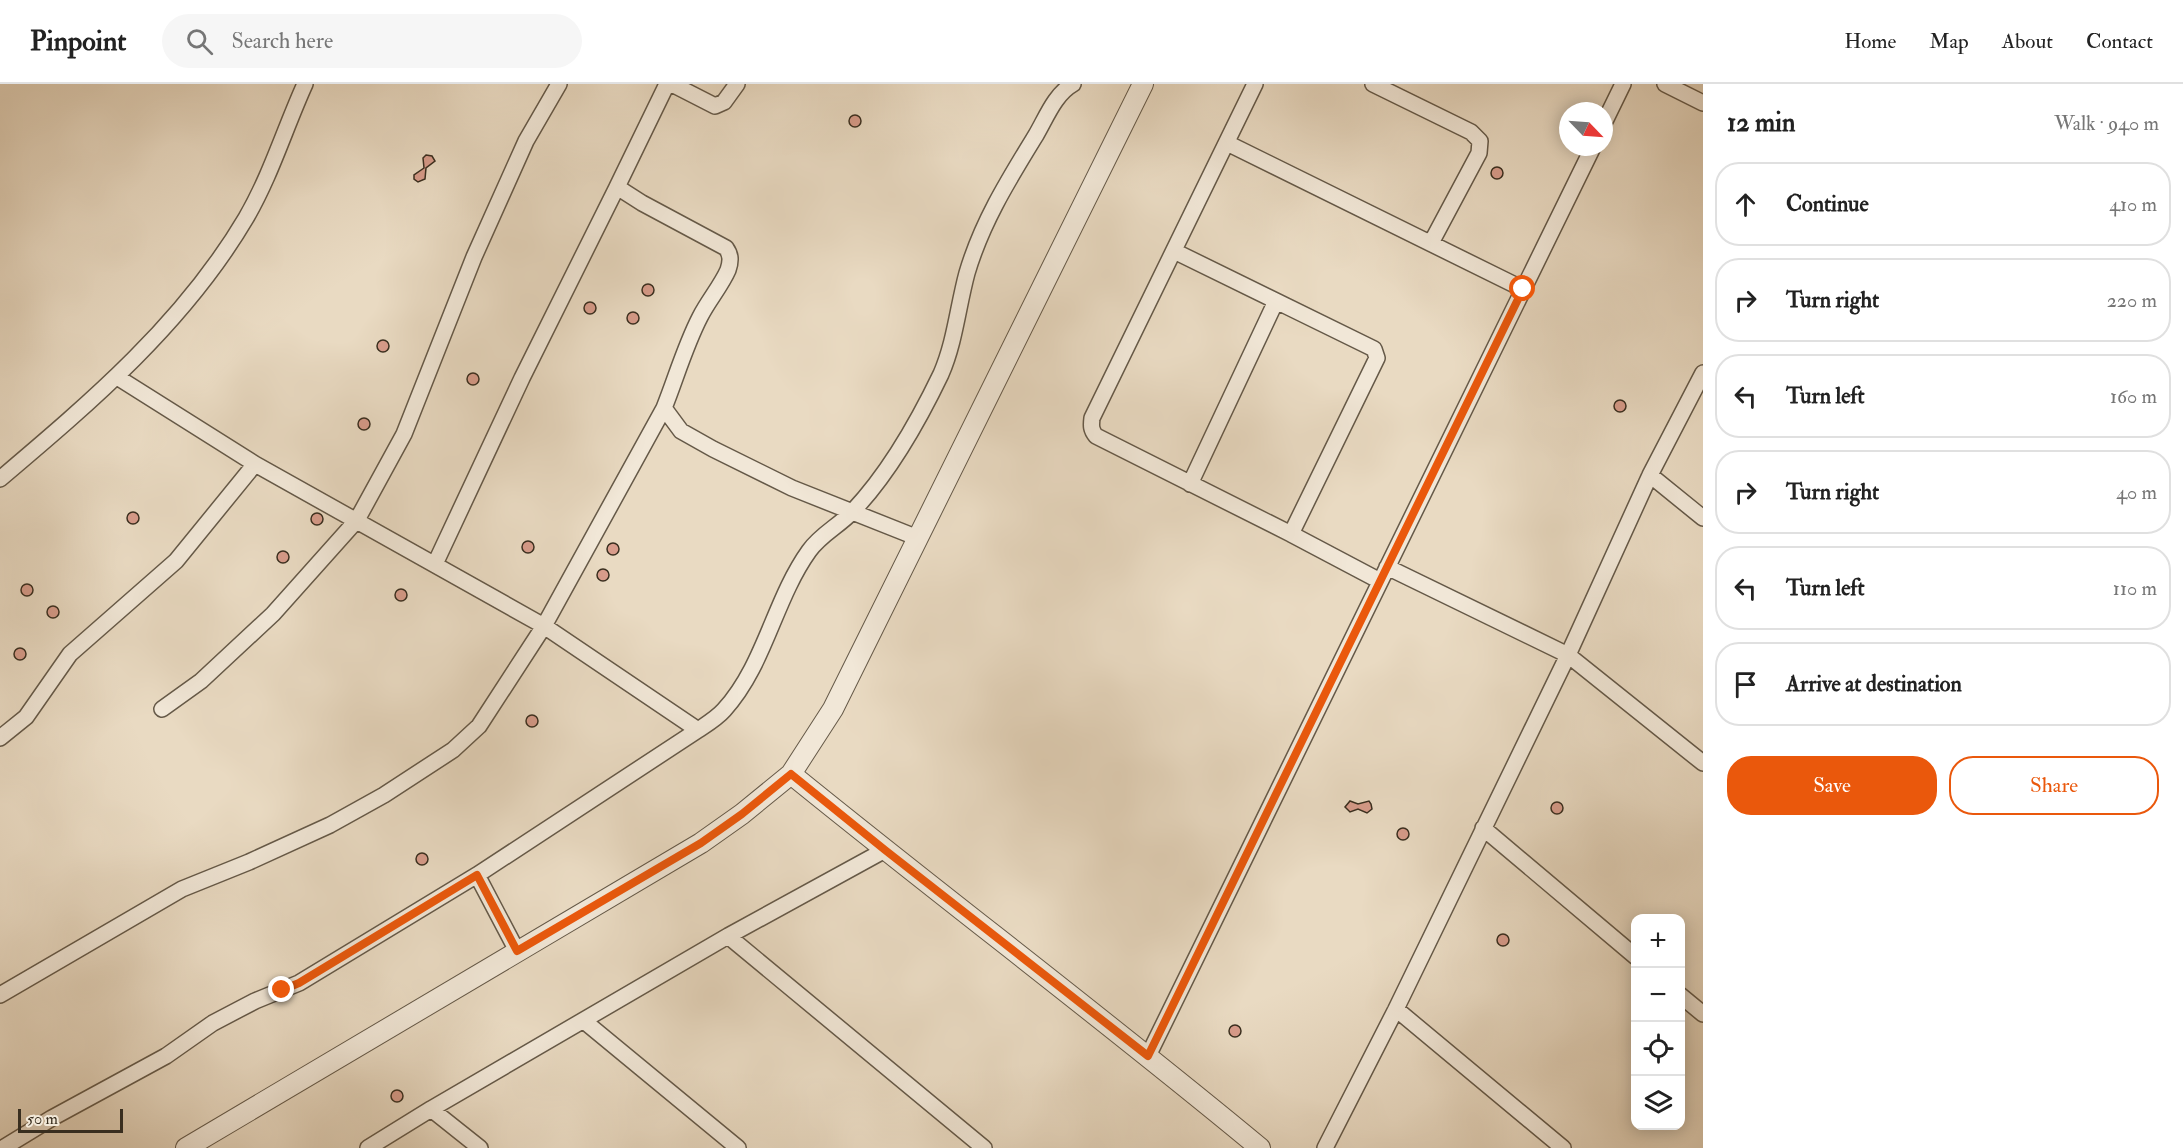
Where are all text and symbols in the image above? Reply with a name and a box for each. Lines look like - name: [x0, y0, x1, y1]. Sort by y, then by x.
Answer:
- search box: [162, 14, 582, 68]
- text: Pinpoint: [30, 24, 126, 59]
- icon: search: [183, 25, 216, 58]
- text: Search here: [231, 27, 333, 55]
- text: Home: [1844, 28, 1896, 55]
- text: Map: [1929, 28, 1969, 55]
- text: About: [2002, 28, 2053, 55]
- text: Contact: [2086, 28, 2153, 55]
- north arrow: [1559, 102, 1613, 156]
- text: 12 min: [1727, 107, 1795, 139]
- text: Walk · 940 m: [2054, 111, 2159, 136]
- icon: ahead: [1729, 188, 1762, 221]
- text: Continue: [1786, 190, 1869, 218]
- text: 410 m: [2109, 192, 2157, 217]
- route start: [1509, 275, 1535, 301]
- icon: right: [1729, 284, 1762, 317]
- text: Turn right: [1786, 286, 1879, 314]
- text: 220 m: [2107, 288, 2157, 313]
- icon: left: [1729, 380, 1762, 413]
- text: Turn left: [1786, 382, 1865, 410]
- text: 160 m: [2110, 384, 2157, 409]
- icon: right: [1729, 476, 1762, 509]
- text: Turn right: [1786, 478, 1879, 506]
- text: 40 m: [2116, 480, 2157, 505]
- icon: left: [1729, 572, 1762, 605]
- text: Turn left: [1786, 574, 1865, 602]
- text: 110 m: [2113, 576, 2157, 601]
- icon: arrive: [1729, 668, 1762, 701]
- text: Arrive at destination: [1786, 670, 1962, 698]
- button: Save: [1727, 756, 1937, 815]
- button: Share: [1949, 756, 2159, 815]
- map controls: [1631, 914, 1685, 1130]
- button: +: [1631, 914, 1685, 968]
- button: −: [1631, 968, 1685, 1022]
- route end: [268, 976, 294, 1002]
- button: locate: [1631, 1022, 1685, 1076]
- button: layers: [1631, 1076, 1685, 1130]
- scale bar: [18, 1106, 123, 1134]
- text: 50 m: [27, 1109, 58, 1129]

